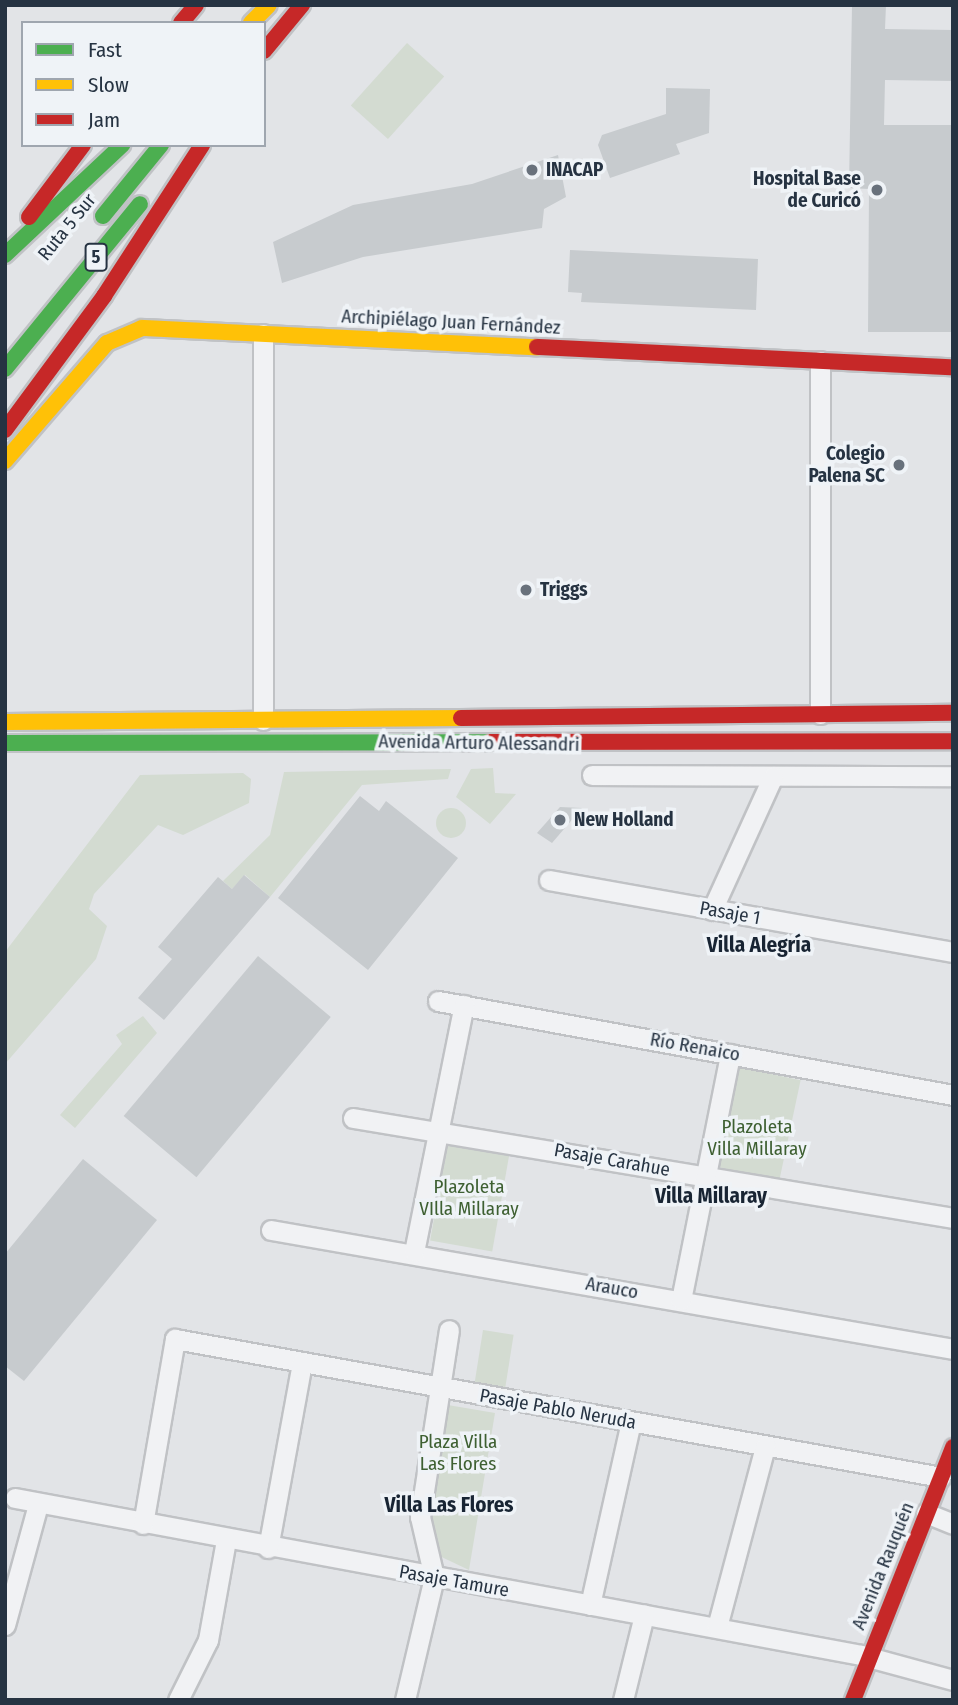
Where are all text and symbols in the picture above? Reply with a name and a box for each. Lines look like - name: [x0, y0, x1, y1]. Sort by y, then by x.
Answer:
- legend: [21, 21, 266, 147]
- text: Fast: [88, 37, 122, 63]
- text: Slow: [88, 72, 129, 98]
- text: Jam: [88, 107, 120, 133]
- place label: INACAP: [546, 159, 603, 181]
- marker: INACAP: [524, 162, 540, 178]
- place label: Hospital Base de Curicó: [753, 168, 861, 212]
- marker: Hospital Base de Curicó: [867, 180, 887, 200]
- street label: Ruta 5 Sur: [33, 189, 101, 265]
- road number: 5: [84, 243, 108, 272]
- street label: Archipiélago Juan Fernández: [341, 305, 561, 339]
- place label: Colegio Palena SC: [808, 443, 885, 487]
- marker: Colegio Palena SC: [891, 457, 907, 473]
- place label: Triggs: [540, 579, 588, 601]
- marker: Triggs: [518, 582, 534, 598]
- street label: Avenida Arturo Alessandri: [378, 730, 580, 756]
- place label: New Holland: [574, 809, 674, 831]
- marker: New Holland: [552, 812, 568, 828]
- street label: Pasaje 1: [698, 896, 762, 930]
- district label: Villa Alegría: [707, 932, 811, 958]
- street label: Río Renaico: [648, 1028, 742, 1066]
- park label: Plazoleta Villa Millaray: [707, 1116, 807, 1160]
- street label: Pasaje Carahue: [552, 1139, 672, 1181]
- park label: Plazoleta VIlla Millaray: [419, 1176, 519, 1220]
- district label: Villa Millaray: [655, 1183, 767, 1209]
- street label: Arauco: [584, 1272, 640, 1304]
- street label: Pasaje Pablo Neruda: [478, 1384, 638, 1434]
- park label: Plaza Villa Las Flores: [419, 1431, 497, 1475]
- district label: Villa Las Flores: [384, 1492, 514, 1518]
- street label: Avenida Rauquén: [847, 1499, 919, 1633]
- street label: Pasaje Tamure: [397, 1560, 511, 1602]

